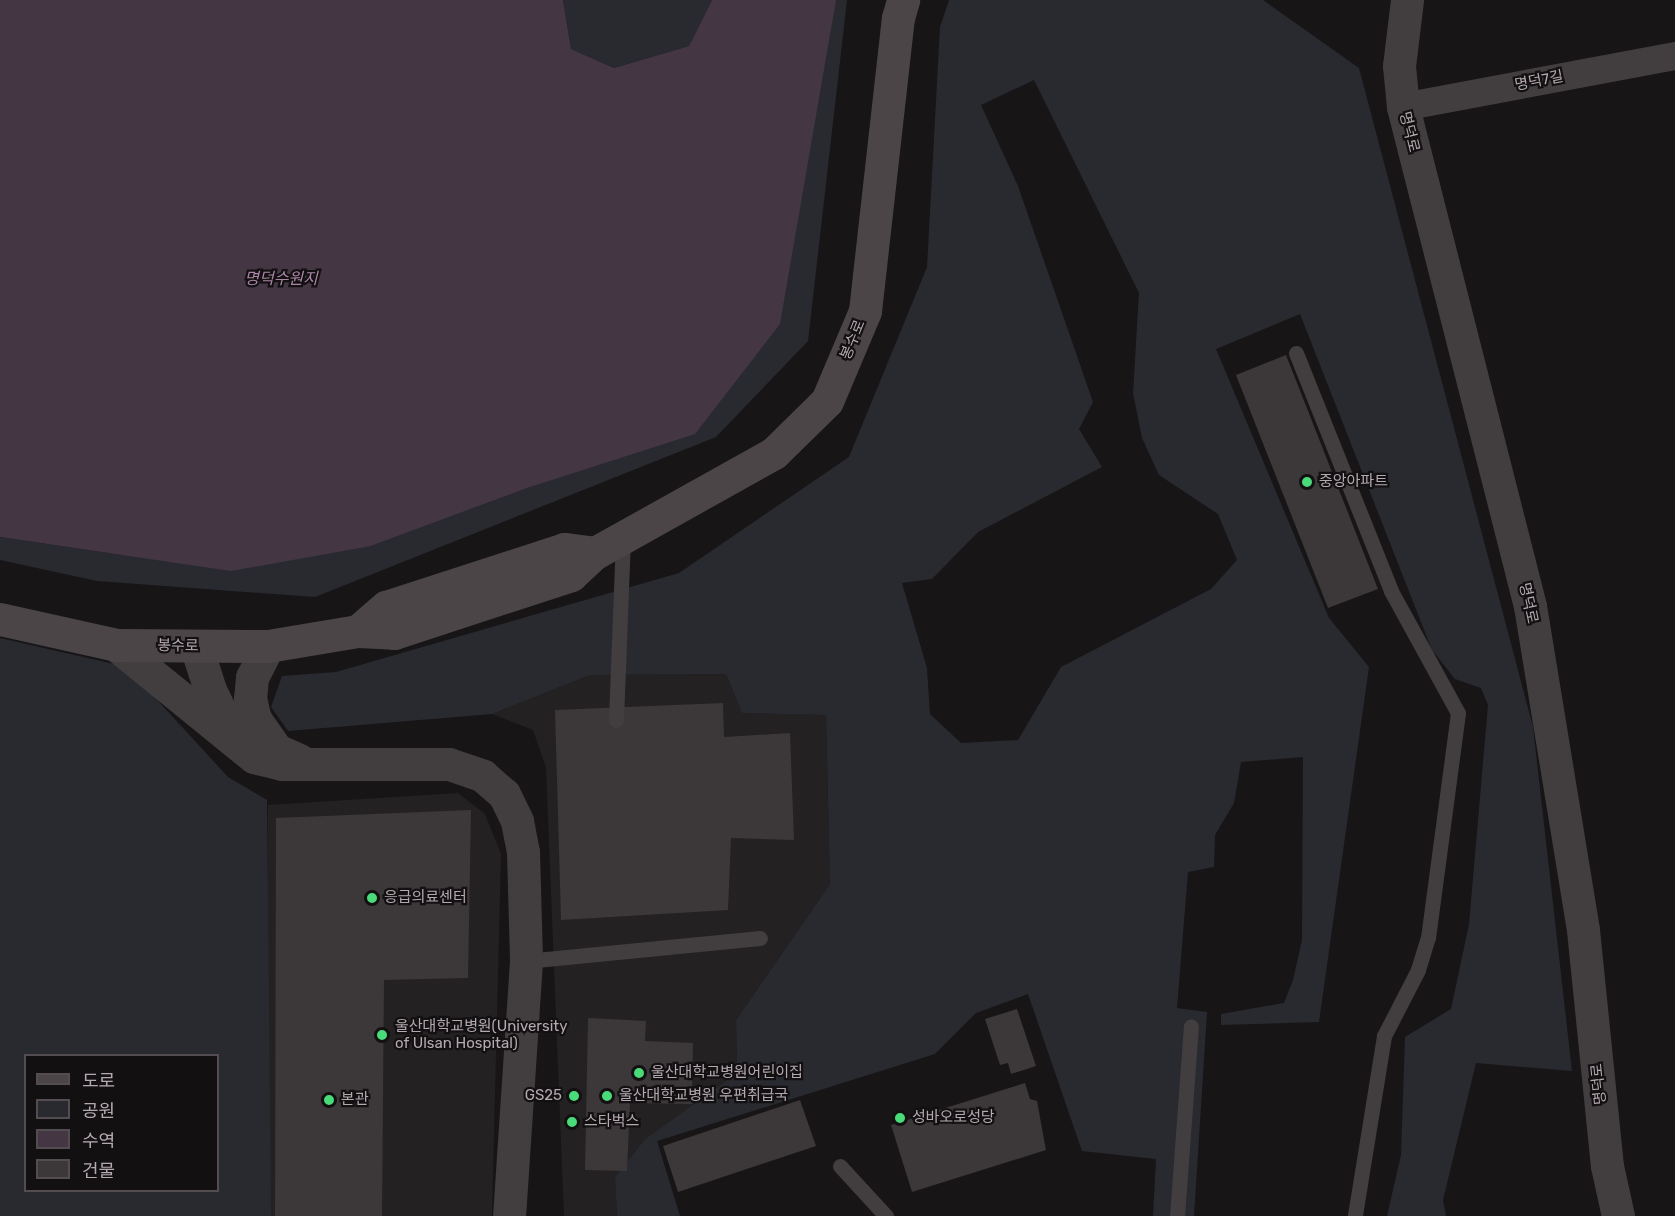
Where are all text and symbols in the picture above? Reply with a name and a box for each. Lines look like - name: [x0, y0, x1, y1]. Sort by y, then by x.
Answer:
- street label: 명덕7길: [1513, 67, 1565, 95]
- street label: 명덕로: [1395, 110, 1423, 154]
- water label: 명덕수원지: [244, 269, 318, 289]
- street label: 봉수로: [837, 317, 869, 363]
- place label: 중앙아파트: [1319, 473, 1388, 491]
- marker: 중앙아파트: [1300, 475, 1314, 489]
- street label: 명덕로: [1515, 581, 1541, 625]
- street label: 봉수로: [157, 637, 199, 655]
- place label: 응급의료센터: [384, 889, 467, 907]
- marker: 응급의료센터: [365, 891, 379, 905]
- place label: 울산대학교병원(University of Ulsan Hospital): [395, 1017, 567, 1052]
- marker: 울산대학교병원(University of Ulsan Hospital): [373, 1026, 391, 1044]
- legend: [24, 1054, 219, 1192]
- street label: 명덕로: [1588, 1062, 1610, 1106]
- place label: 울산대학교병원어린이집: [651, 1064, 803, 1082]
- marker: 울산대학교병원어린이집: [632, 1066, 646, 1080]
- text: 도로: [82, 1070, 115, 1092]
- place label: GS25: [525, 1087, 562, 1105]
- place label: 울산대학교병원 우편취급국: [619, 1087, 788, 1105]
- marker: GS25: [567, 1089, 581, 1103]
- marker: 울산대학교병원 우편취급국: [600, 1089, 614, 1103]
- place label: 본관: [341, 1091, 369, 1109]
- marker: 본관: [322, 1093, 336, 1107]
- text: 공원: [82, 1100, 115, 1122]
- place label: 성바오로성당: [912, 1109, 995, 1127]
- marker: 성바오로성당: [893, 1111, 907, 1125]
- place label: 스타벅스: [584, 1113, 639, 1131]
- marker: 스타벅스: [565, 1115, 579, 1129]
- text: 수역: [82, 1130, 115, 1152]
- text: 건물: [82, 1160, 115, 1182]

